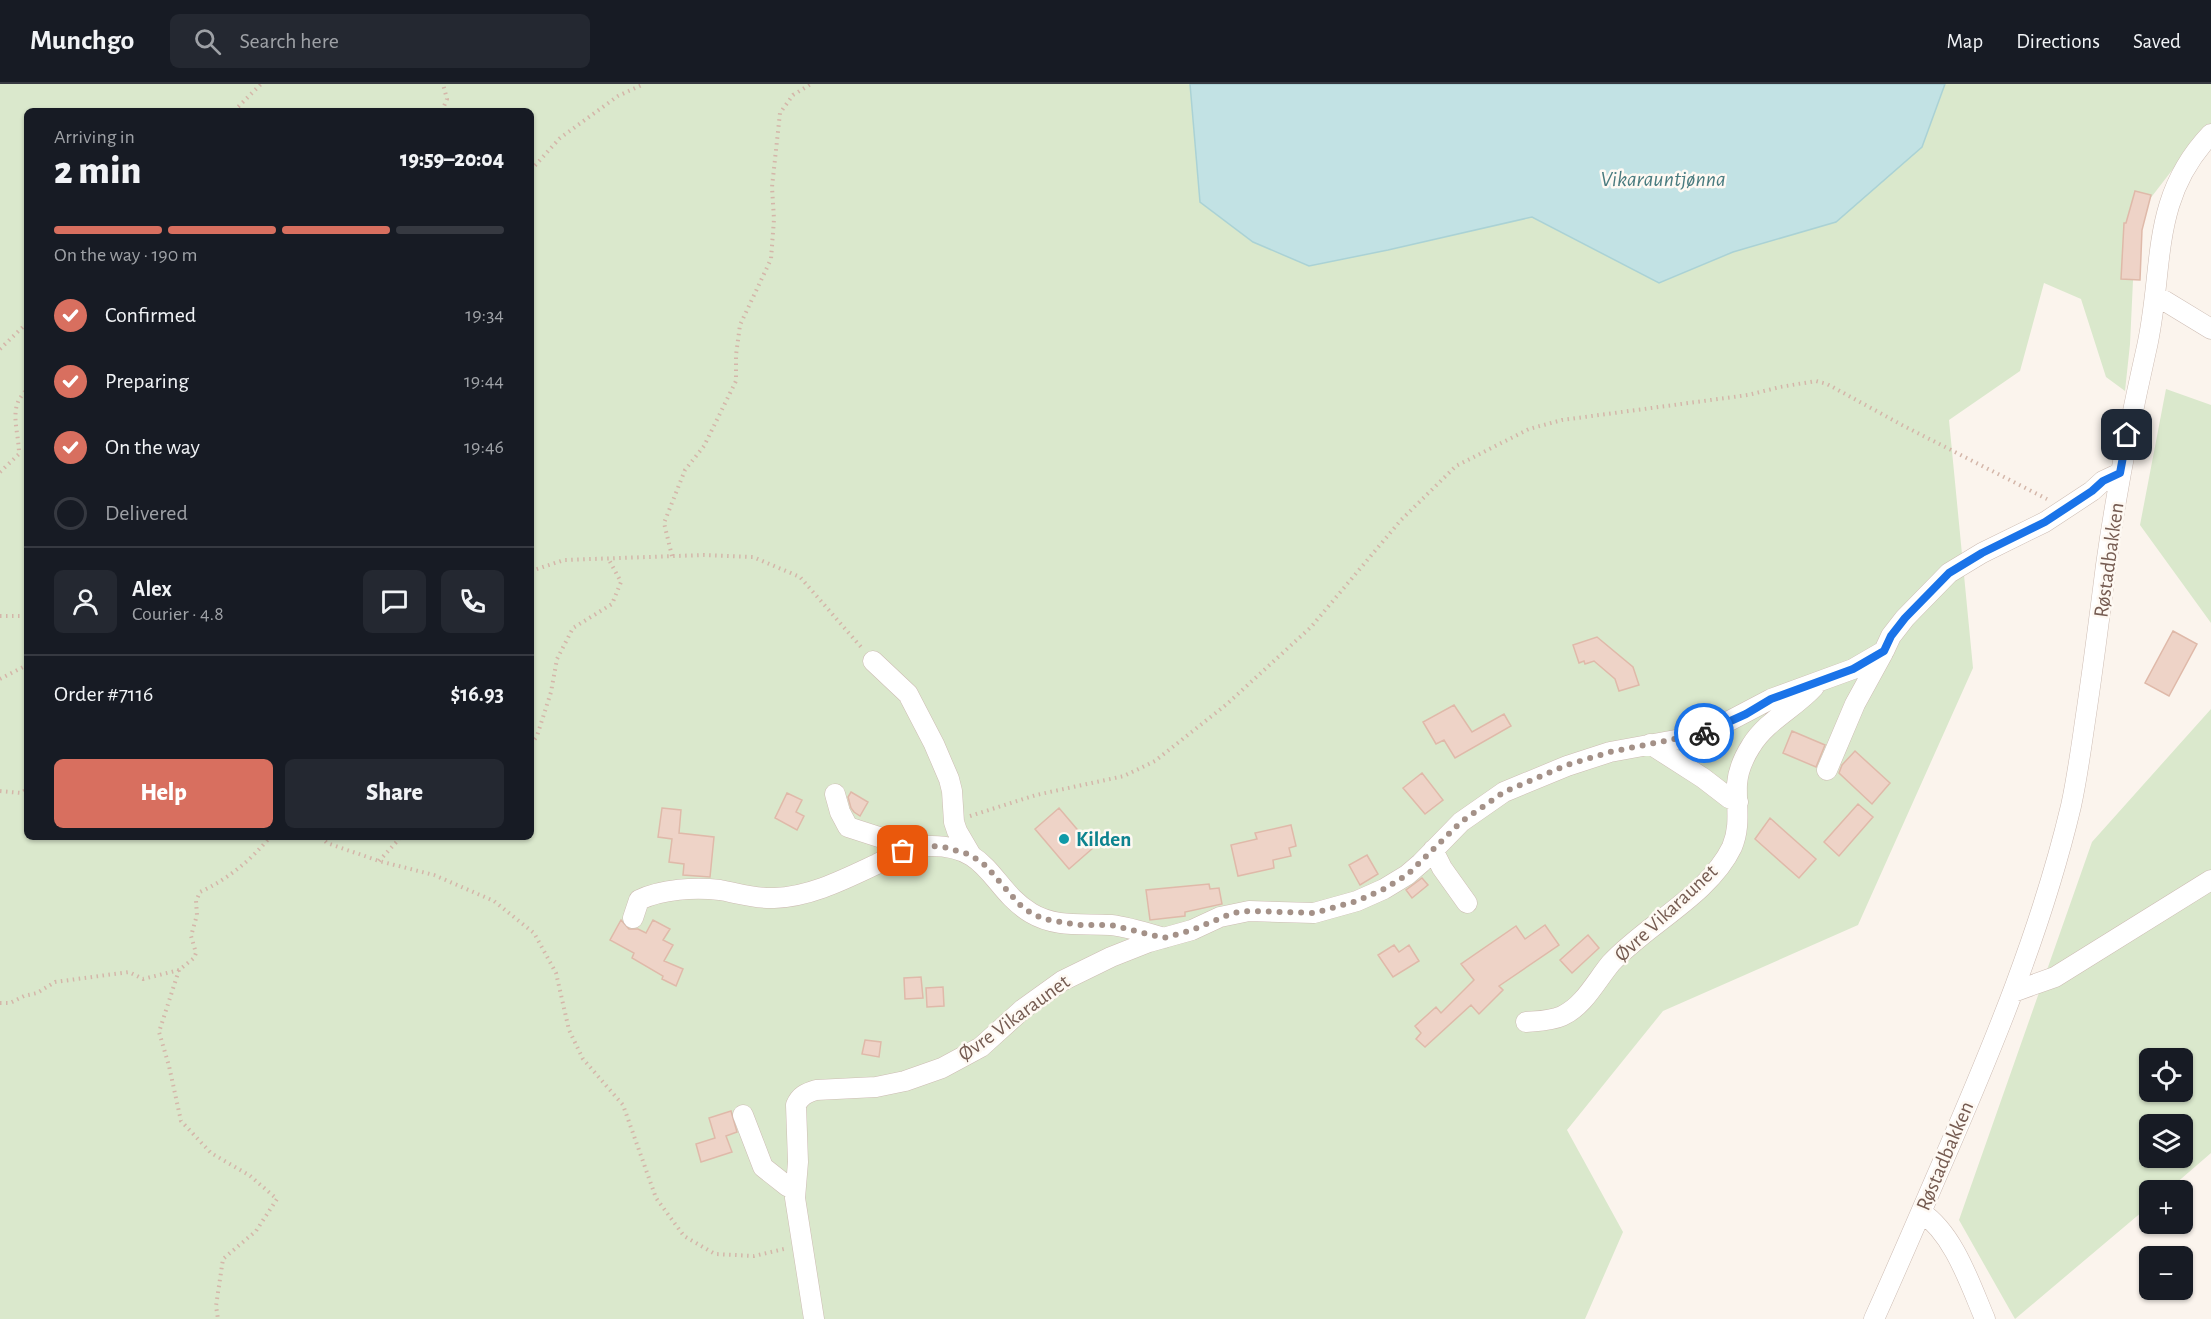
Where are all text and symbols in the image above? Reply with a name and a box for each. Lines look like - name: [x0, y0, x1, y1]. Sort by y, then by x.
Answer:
- search box: [170, 14, 590, 68]
- icon: search: [191, 25, 224, 58]
- text: Munchgo: [30, 27, 134, 55]
- text: Search here: [239, 30, 339, 52]
- text: Map: [1947, 31, 1983, 52]
- text: Directions: [2016, 31, 2100, 52]
- text: Saved: [2133, 31, 2181, 52]
- text: Arriving in: [54, 127, 135, 147]
- text: 19:59–20:04: [400, 148, 504, 170]
- text: 2 min: [54, 152, 141, 191]
- water label: Vikarauntjønna: [1600, 168, 1726, 190]
- text: On the way · 190 m: [54, 245, 198, 265]
- icon: check: [54, 299, 87, 332]
- text: Confirmed: [105, 304, 196, 326]
- text: 19:34: [465, 305, 504, 325]
- icon: check: [54, 365, 87, 398]
- text: Preparing: [105, 370, 189, 392]
- text: 19:44: [464, 371, 504, 391]
- pin: [2101, 409, 2152, 460]
- icon: home: [2110, 418, 2143, 451]
- icon: check: [54, 431, 87, 464]
- text: On the way: [105, 436, 200, 458]
- text: 19:46: [464, 437, 504, 457]
- street label: Røstadbakken: [2091, 501, 2127, 619]
- text: Delivered: [105, 502, 188, 524]
- button: person: [54, 570, 117, 633]
- button: chat: [363, 570, 426, 633]
- button: phone: [441, 570, 504, 633]
- text: Alex: [132, 578, 172, 600]
- text: Courier · 4.8: [132, 604, 224, 624]
- text: Order #7116: [54, 683, 153, 705]
- text: $16.93: [450, 683, 504, 705]
- courier: [1674, 703, 1734, 763]
- icon: bike: [1688, 717, 1721, 750]
- button: Help: [54, 759, 273, 828]
- button: Share: [285, 759, 504, 828]
- pin: [877, 825, 928, 876]
- place label: Kilden: [1076, 829, 1131, 850]
- marker: Kilden: [1057, 832, 1071, 846]
- icon: bag: [886, 834, 919, 867]
- street label: Øvre Vikaraunet: [1611, 860, 1722, 966]
- street label: Øvre Vikaraunet: [955, 971, 1074, 1065]
- map controls: [2139, 1048, 2193, 1300]
- button: locate: [2139, 1048, 2193, 1102]
- street label: Røstadbakken: [1913, 1098, 1977, 1214]
- button: layers: [2139, 1114, 2193, 1168]
- button: +: [2139, 1180, 2193, 1234]
- button: −: [2139, 1246, 2193, 1300]

